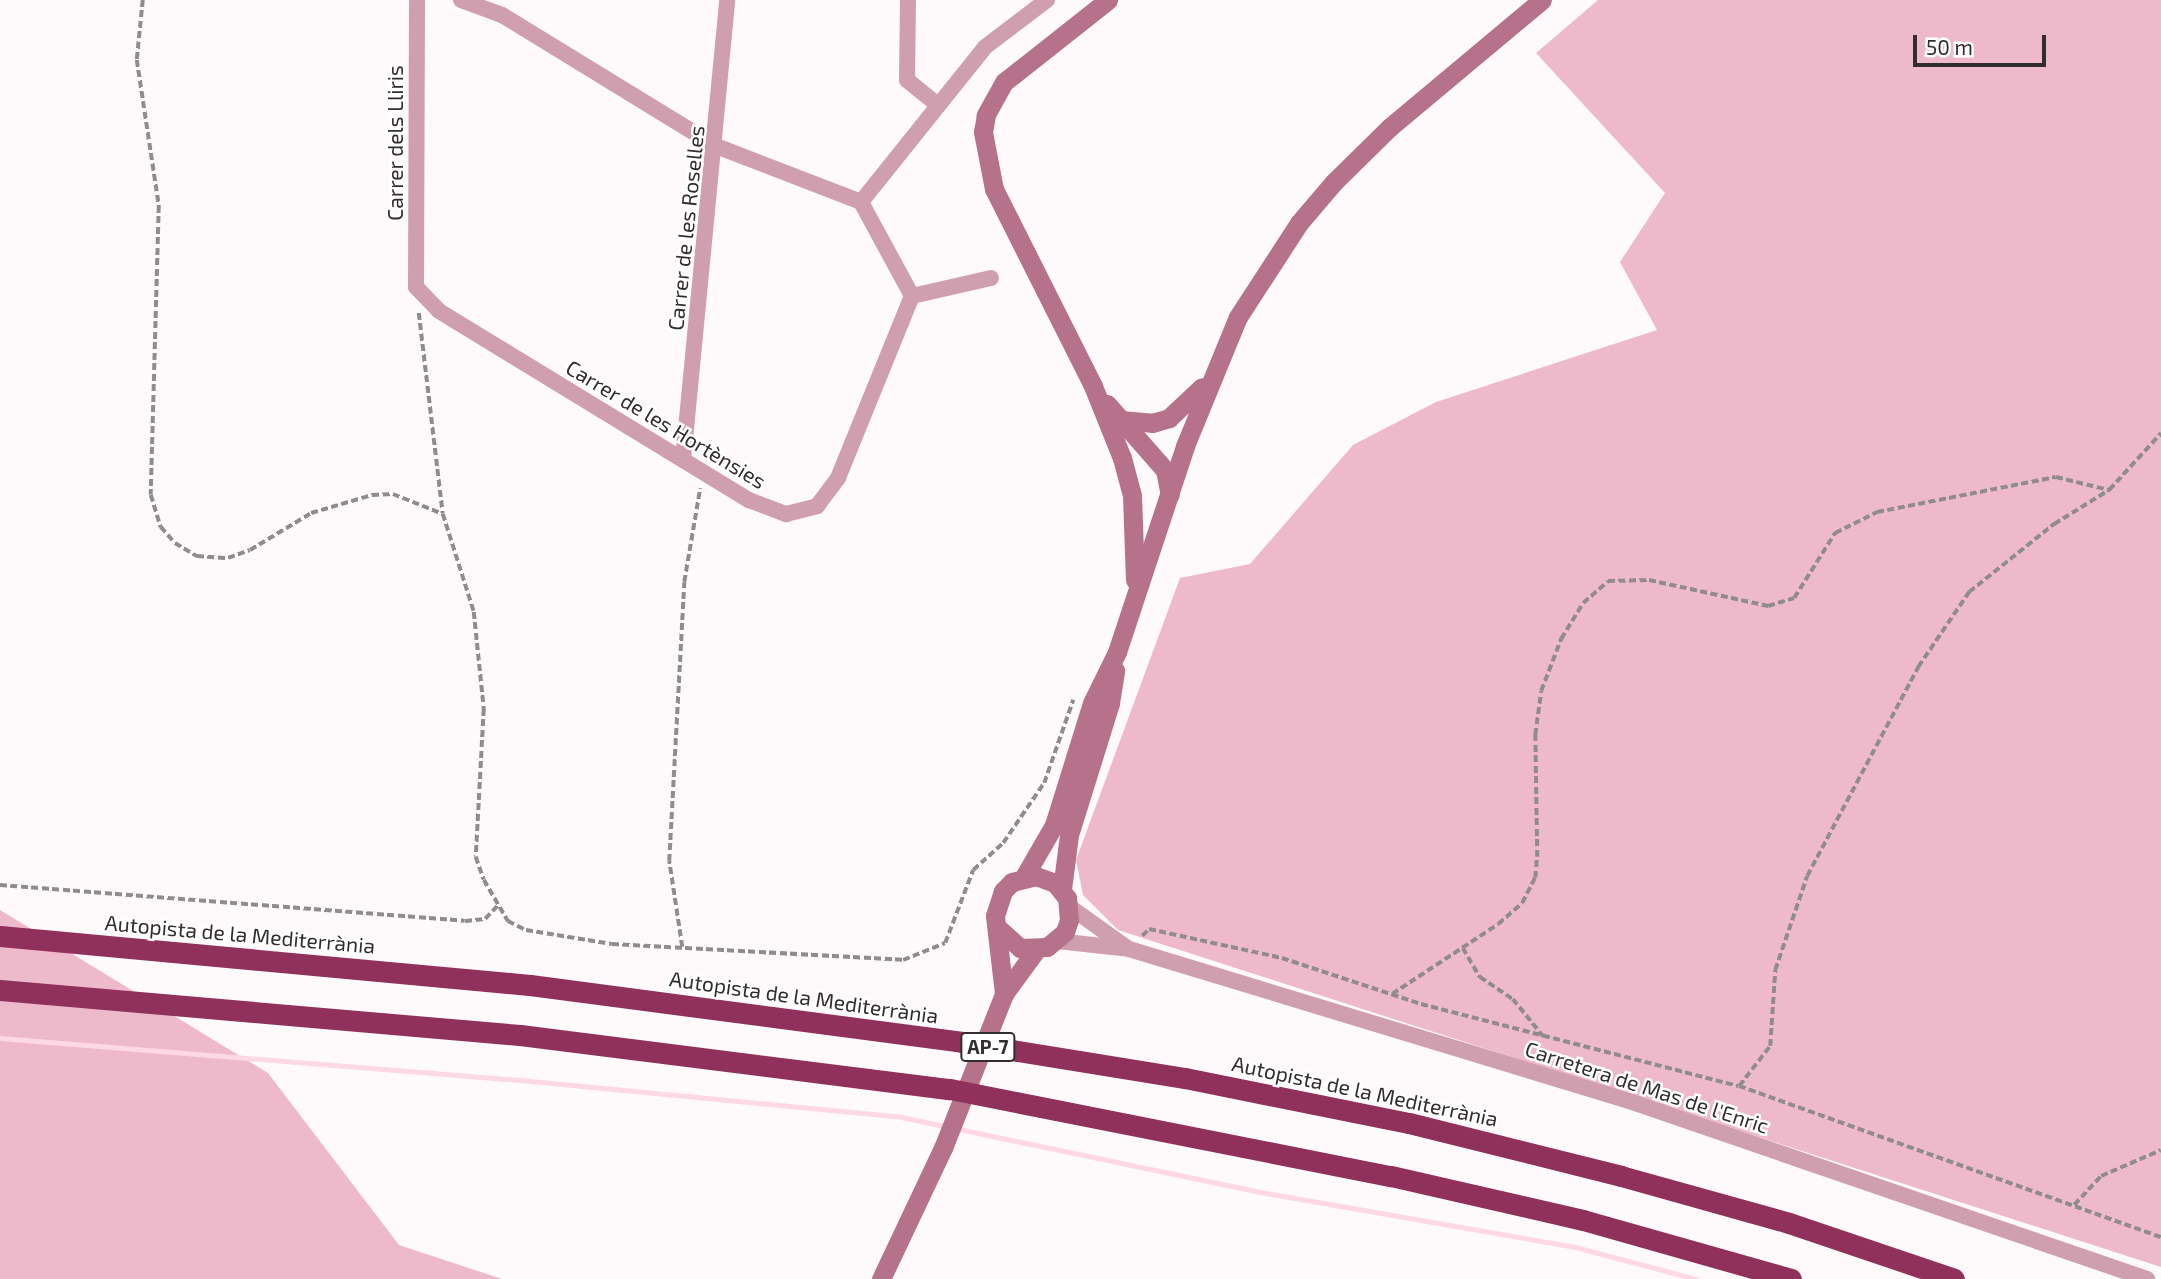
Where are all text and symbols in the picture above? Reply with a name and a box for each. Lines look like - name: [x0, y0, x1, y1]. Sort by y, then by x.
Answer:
- scale bar: [1916, 21, 2049, 65]
- text: 50 m: [1926, 34, 1973, 59]
- street label: Carrer dels Lliris: [382, 65, 408, 221]
- street label: Carrer de les Roselles: [663, 124, 709, 332]
- street label: Carrer de les Hortènsies: [561, 354, 771, 494]
- street label: Autopista de la Mediterrània: [104, 910, 376, 958]
- street label: Autopista de la Mediterrània: [668, 966, 940, 1028]
- road number: AP-7: [960, 1032, 1016, 1063]
- street label: Carretera de Mas de l'Enric: [1522, 1036, 1772, 1138]
- street label: Autopista de la Mediterrània: [1230, 1050, 1500, 1132]

